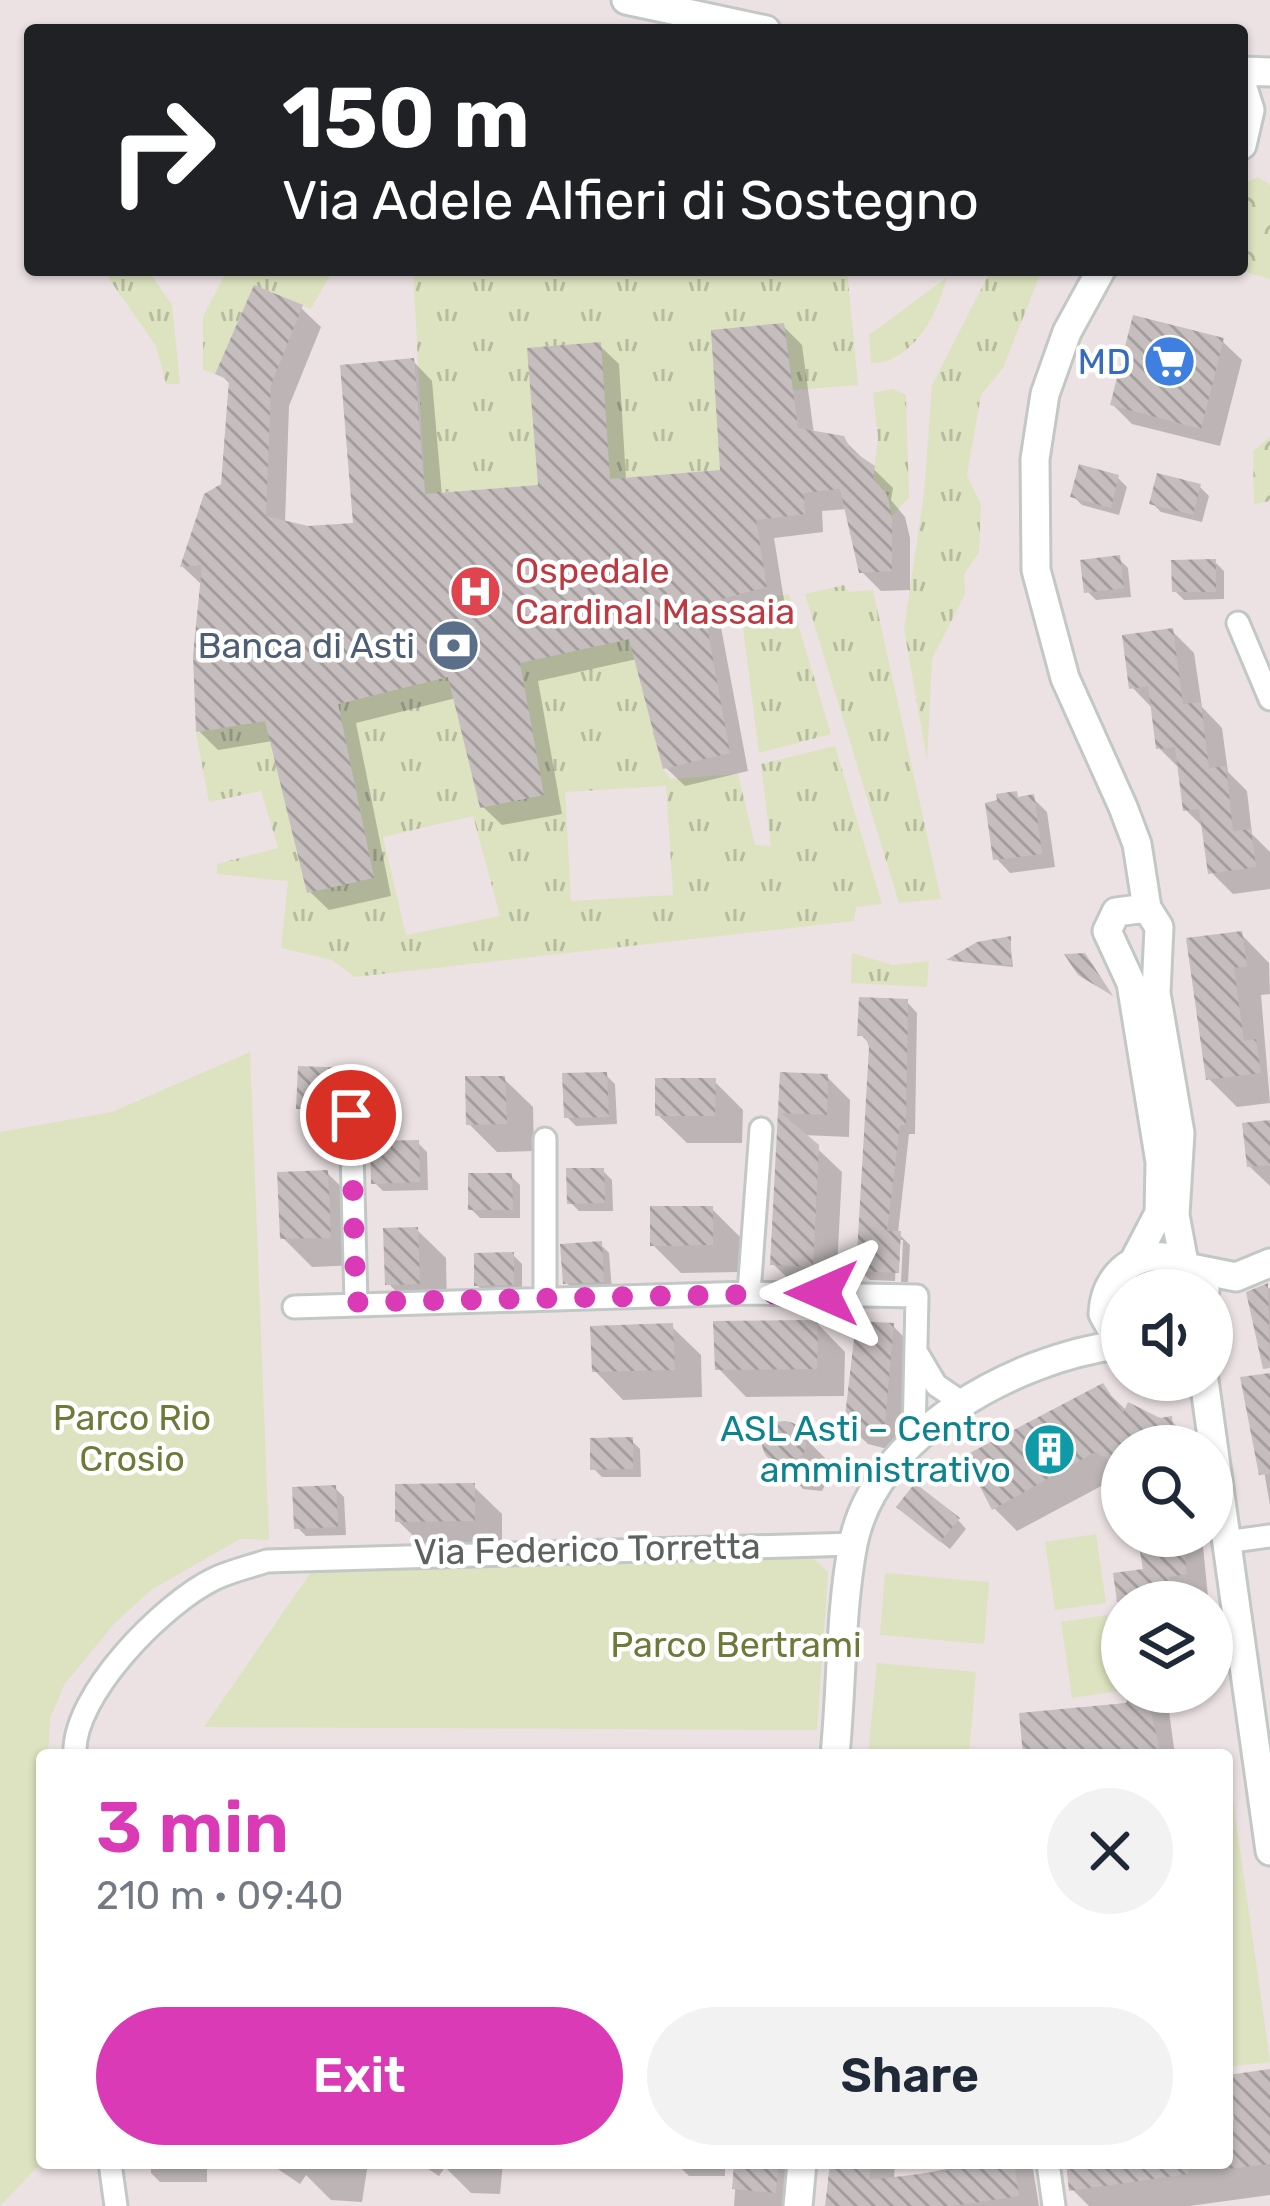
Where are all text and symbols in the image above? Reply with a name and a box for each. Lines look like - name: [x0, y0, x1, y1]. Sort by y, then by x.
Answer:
- text: 150 m: [282, 68, 530, 168]
- icon: right: [84, 72, 240, 228]
- text: Via Adele Alfieri di Sostegno: [282, 169, 979, 233]
- supermarket icon: MD: [1142, 333, 1198, 389]
- place label: MD: [1078, 340, 1131, 383]
- place label: Ospedale Cardinal Massaia: [515, 549, 795, 633]
- hospital icon: Ospedale Cardinal Massaia: [448, 563, 504, 619]
- bank icon: Banca di Asti: [426, 617, 482, 673]
- place label: Banca di Asti: [197, 624, 415, 667]
- pin: [300, 1064, 402, 1166]
- icon: arrive: [318, 1082, 384, 1148]
- position arrow: [759, 1230, 885, 1356]
- map controls: [1101, 1269, 1233, 1713]
- button: sound: [1101, 1269, 1233, 1401]
- park label: Parco Rio Crosio: [53, 1396, 211, 1480]
- place label: ASL Asti – Centro amministrativo: [720, 1407, 1011, 1491]
- building icon: ASL Asti – Centro amministrativo: [1022, 1421, 1078, 1477]
- button: search: [1101, 1425, 1233, 1557]
- street label: Via Federico Torretta: [413, 1524, 761, 1574]
- button: layers: [1101, 1581, 1233, 1713]
- park label: Parco Bertrami: [610, 1623, 862, 1666]
- text: 3 min: [96, 1785, 289, 1870]
- button: close: [1047, 1788, 1173, 1914]
- text: 210 m · 09:40: [96, 1873, 343, 1919]
- button: Exit: [96, 2007, 623, 2145]
- button: Share: [647, 2007, 1173, 2145]

